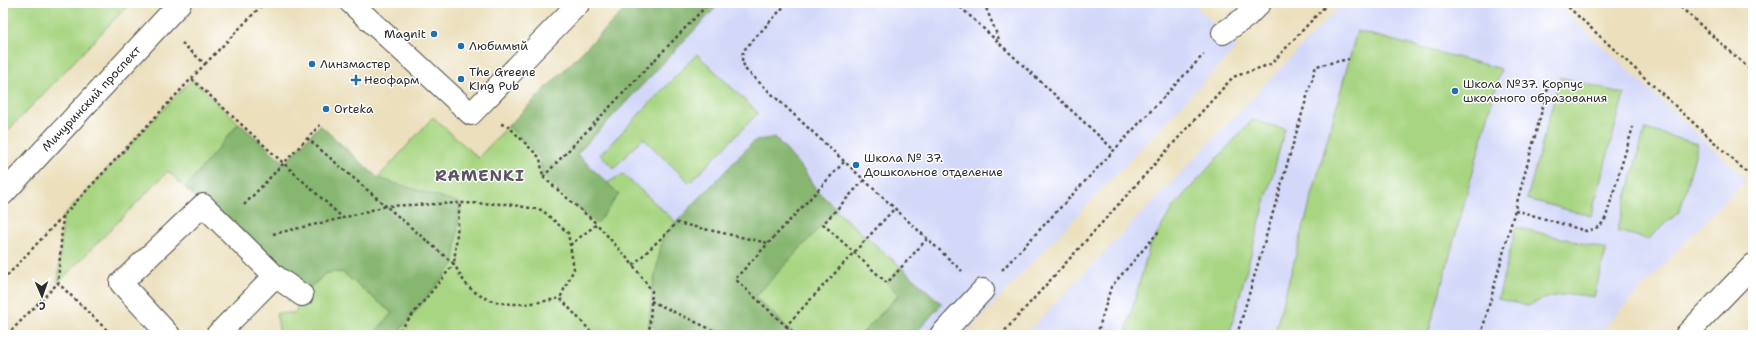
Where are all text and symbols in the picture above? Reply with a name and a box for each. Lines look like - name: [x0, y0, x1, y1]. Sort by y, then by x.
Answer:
- place label: Magnit: [384, 26, 426, 42]
- marker: Magnit: [429, 29, 439, 39]
- place label: Любимый: [469, 38, 528, 54]
- marker: Любимый: [456, 41, 466, 51]
- street label: Мичуринский проспект: [38, 42, 145, 155]
- place label: Линзмастер: [320, 56, 391, 72]
- marker: Линзмастер: [307, 59, 317, 69]
- place label: The Greene King Pub: [469, 64, 536, 94]
- place label: Неофарм: [364, 72, 419, 88]
- marker: The Greene King Pub: [456, 74, 466, 84]
- marker: Неофарм: [351, 75, 361, 85]
- place label: Школа №37. Корпус школьного образования: [1463, 76, 1607, 106]
- marker: Школа №37. Корпус школьного образования: [1450, 86, 1460, 96]
- place label: Orteka: [334, 101, 374, 117]
- marker: Orteka: [321, 104, 331, 114]
- place label: Школа № 37. Дошкольное отделение: [864, 150, 1003, 180]
- marker: Школа № 37. Дошкольное отделение: [851, 160, 861, 170]
- district label: RAMENKI: [435, 165, 525, 186]
- north arrow: [22, 276, 62, 316]
- text: С: [38, 298, 46, 313]

